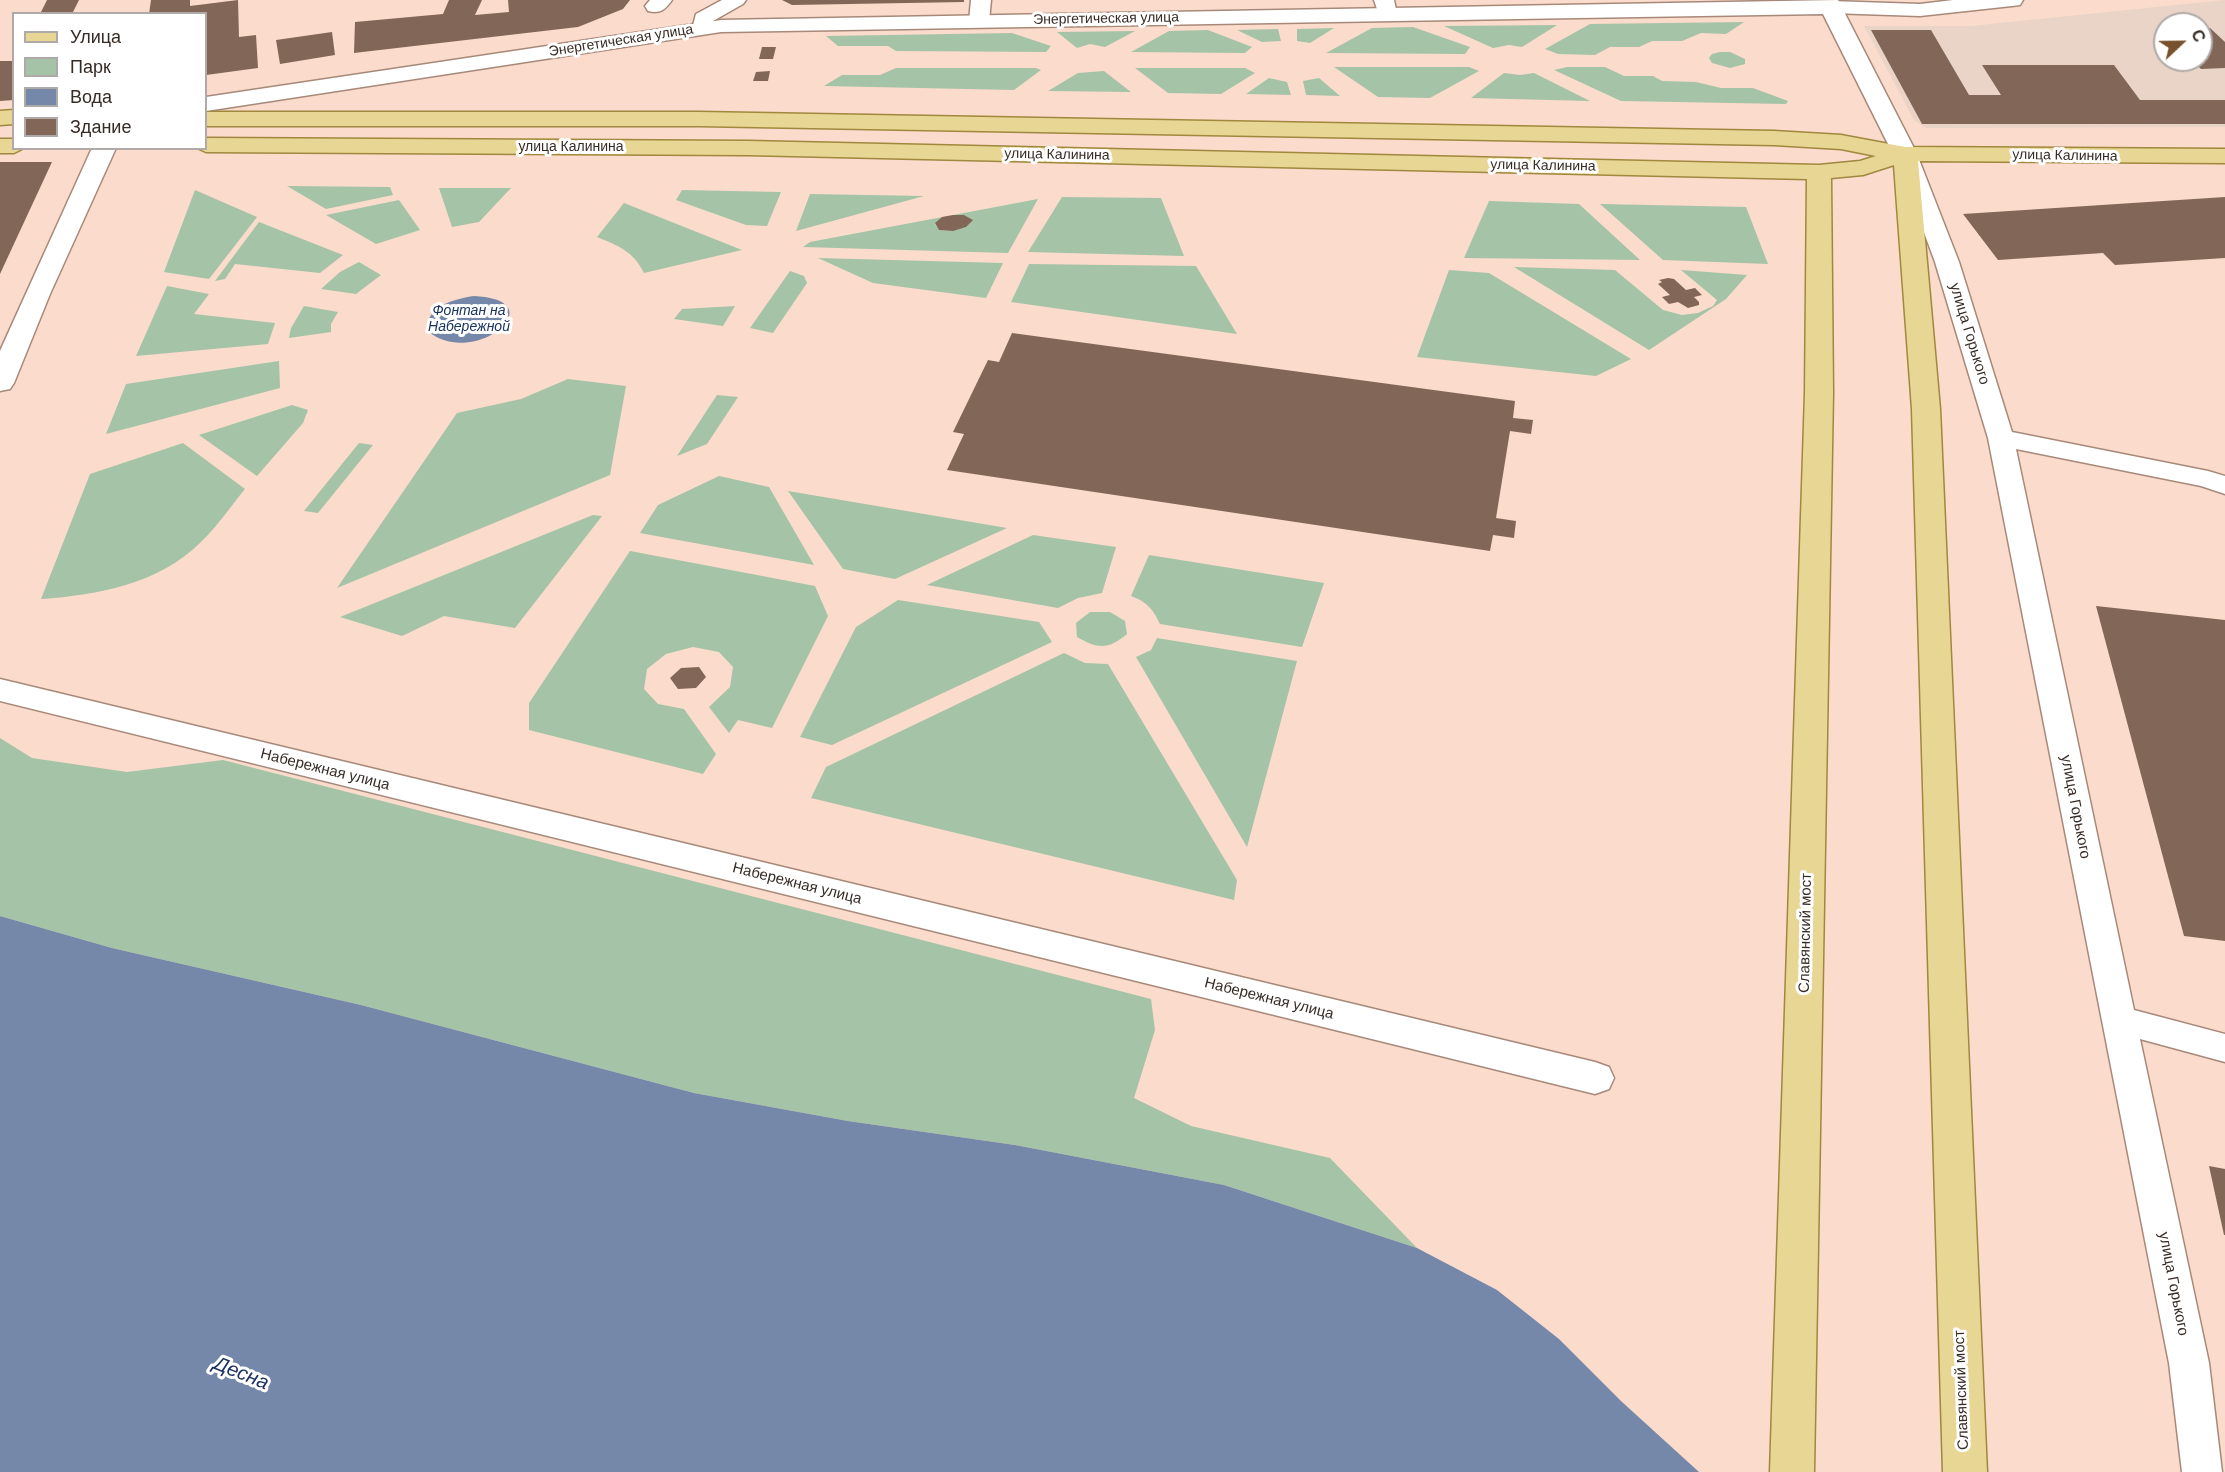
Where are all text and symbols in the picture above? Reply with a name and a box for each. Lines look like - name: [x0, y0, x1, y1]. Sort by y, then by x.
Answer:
- street label: Энергетическая улица: [1033, 9, 1179, 29]
- legend: [12, 12, 207, 150]
- north arrow: [2153, 12, 2213, 72]
- street label: Энергетическая улица: [548, 21, 694, 61]
- text: Улица: [70, 25, 121, 49]
- text: С: [2186, 27, 2210, 45]
- text: Парк: [70, 55, 111, 79]
- text: Вода: [70, 85, 112, 109]
- text: Здание: [70, 115, 131, 139]
- street label: улица Калинина: [518, 139, 624, 155]
- street label: улица Калинина: [1004, 146, 1110, 164]
- street label: улица Калинина: [2012, 147, 2118, 165]
- street label: улица Калинина: [1490, 157, 1596, 175]
- street label: улица Горького: [1945, 281, 1993, 387]
- water label: Фонтан на Набережной: [428, 303, 510, 336]
- street label: Набережная улица: [259, 745, 391, 795]
- street label: улица Горького: [2056, 754, 2094, 860]
- street label: Набережная улица: [731, 859, 863, 909]
- street label: Славянский мост: [1796, 873, 1816, 993]
- street label: Набережная улица: [1203, 974, 1335, 1024]
- street label: улица Горького: [2154, 1231, 2192, 1337]
- street label: Славянский мост: [1951, 1330, 1973, 1450]
- water label: Десна: [210, 1352, 272, 1396]

